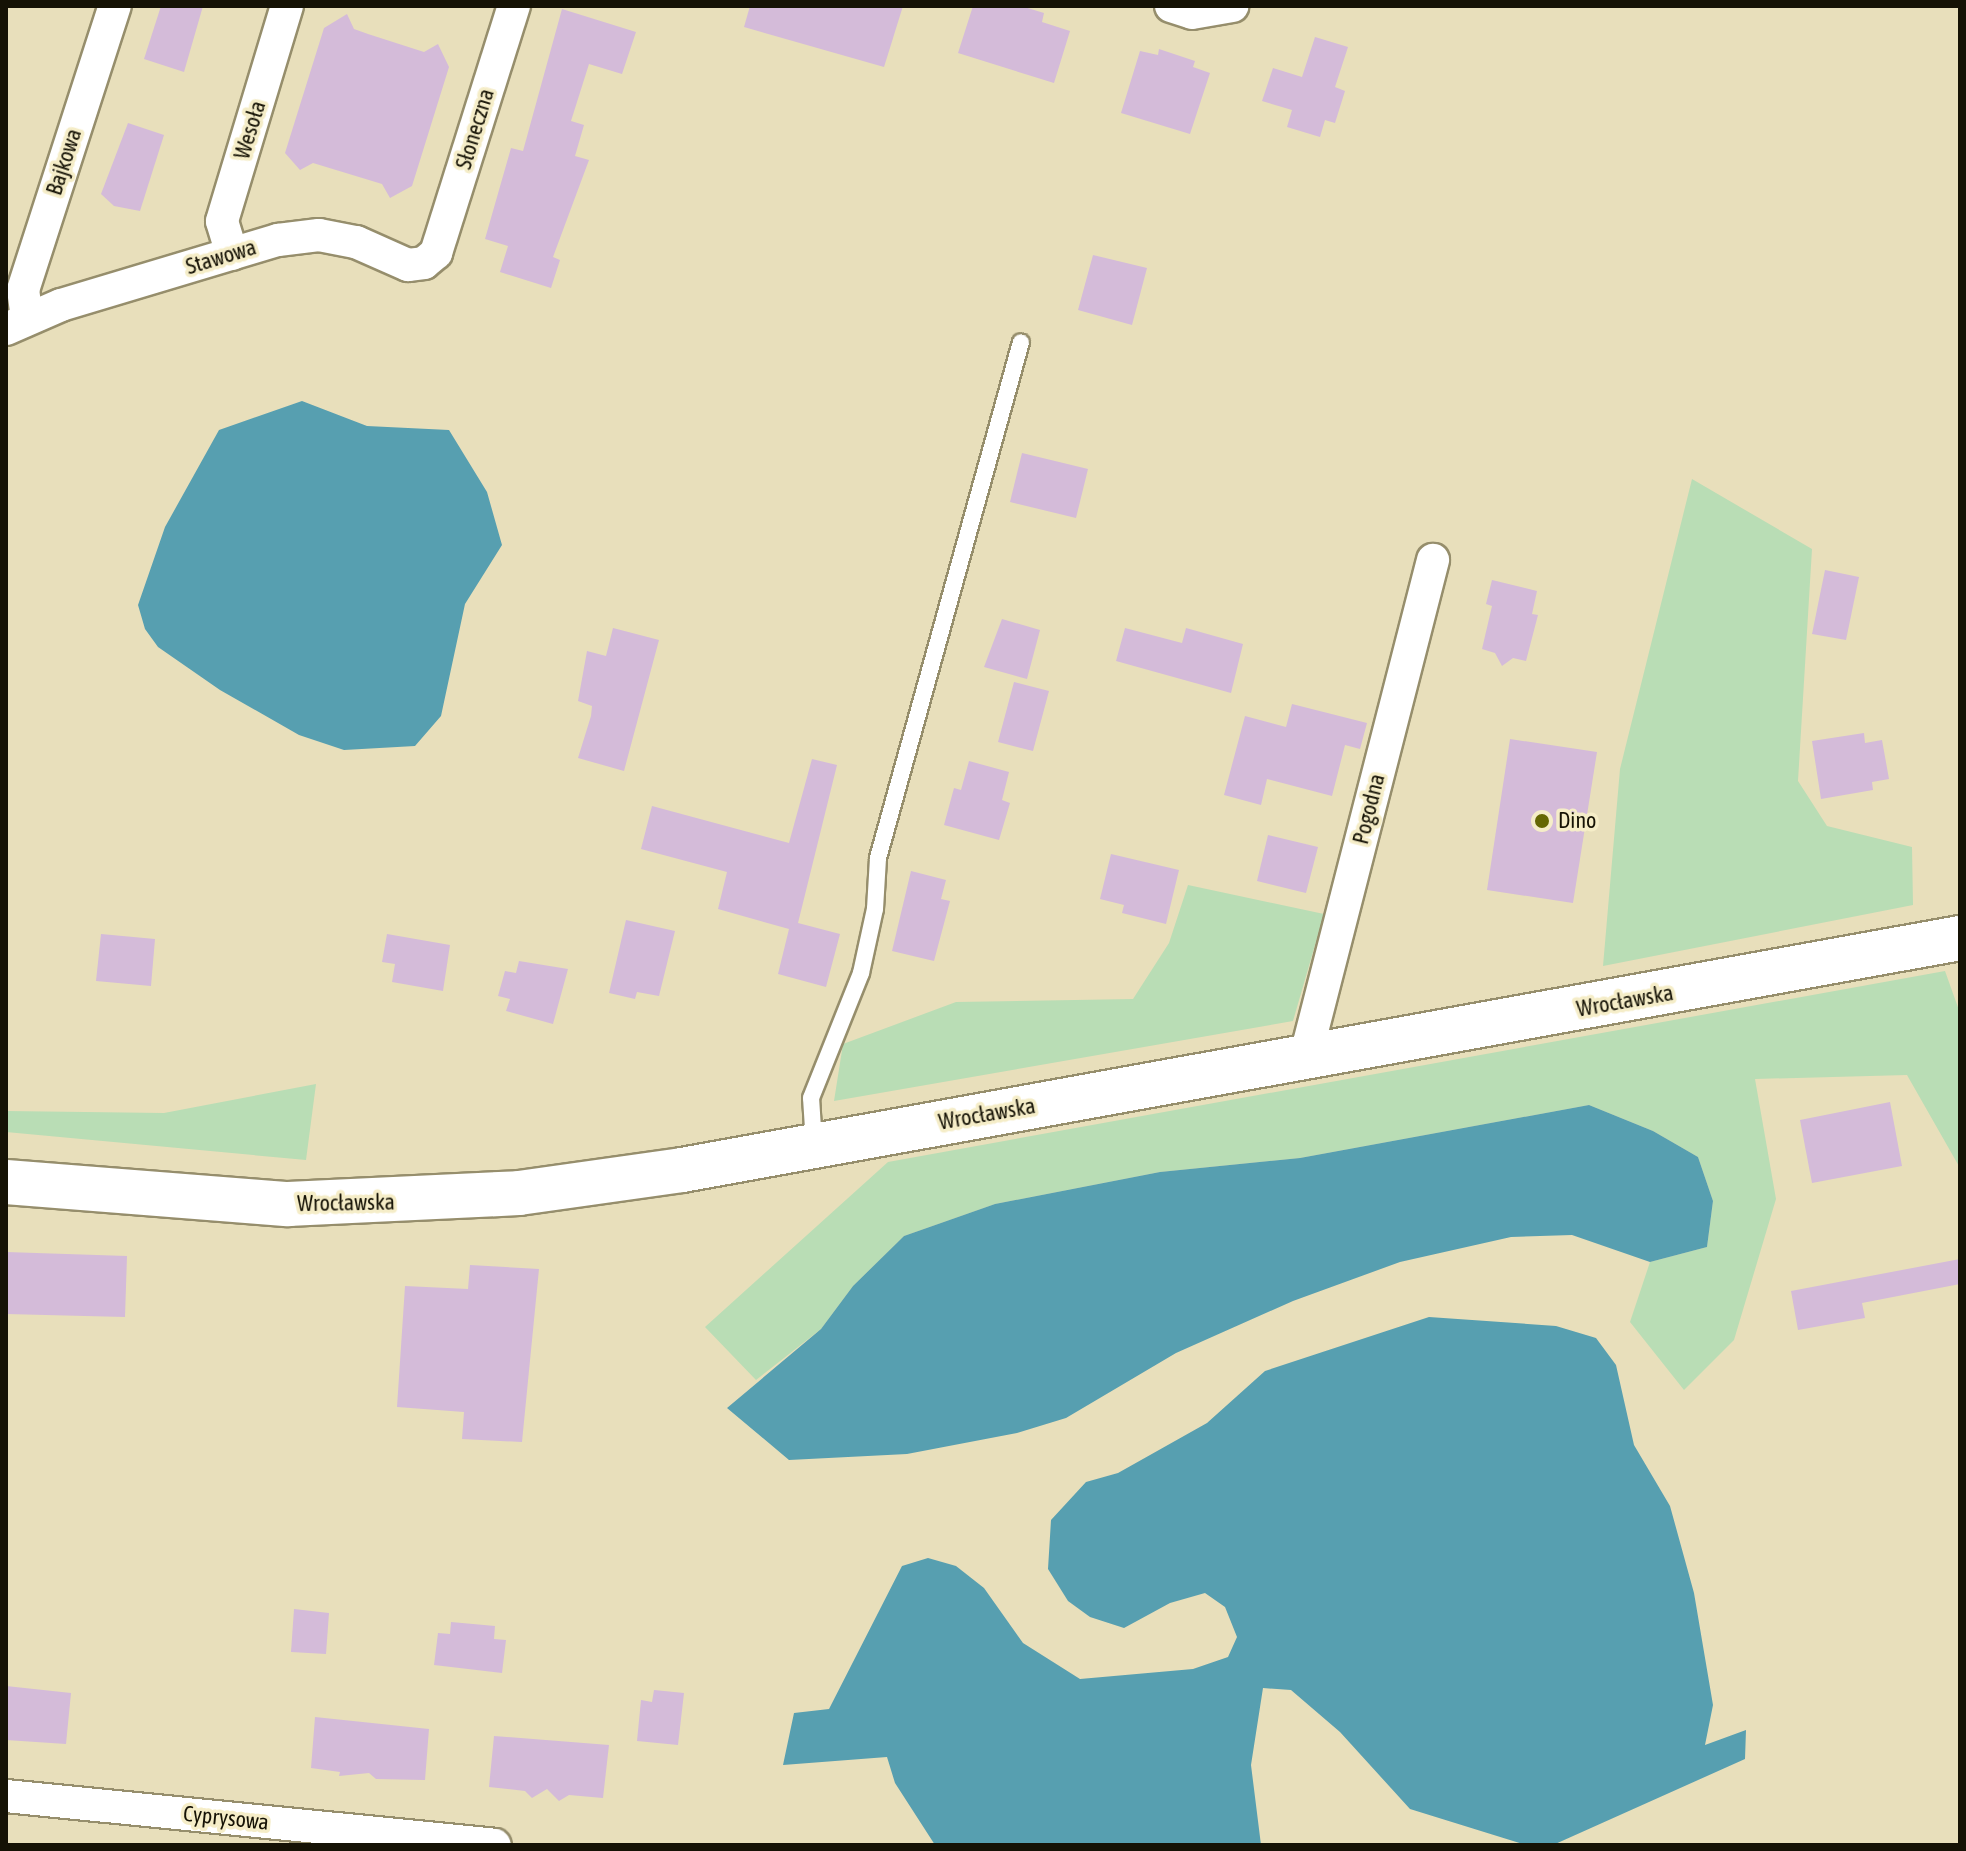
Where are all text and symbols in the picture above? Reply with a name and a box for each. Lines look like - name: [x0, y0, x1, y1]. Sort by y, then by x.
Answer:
- street label: Słoneczna: [450, 86, 500, 172]
- street label: Wesoła: [229, 98, 271, 162]
- street label: Bajkowa: [41, 125, 87, 199]
- street label: Stawowa: [183, 234, 259, 280]
- street label: Pogodna: [1348, 771, 1390, 847]
- place label: Dino: [1558, 808, 1596, 834]
- marker: Dino: [1533, 812, 1551, 830]
- street label: Wrocławska: [1575, 980, 1675, 1022]
- street label: Wrocławska: [937, 1093, 1037, 1135]
- street label: Wrocławska: [297, 1189, 395, 1217]
- street label: Cyprysowa: [182, 1800, 270, 1836]

